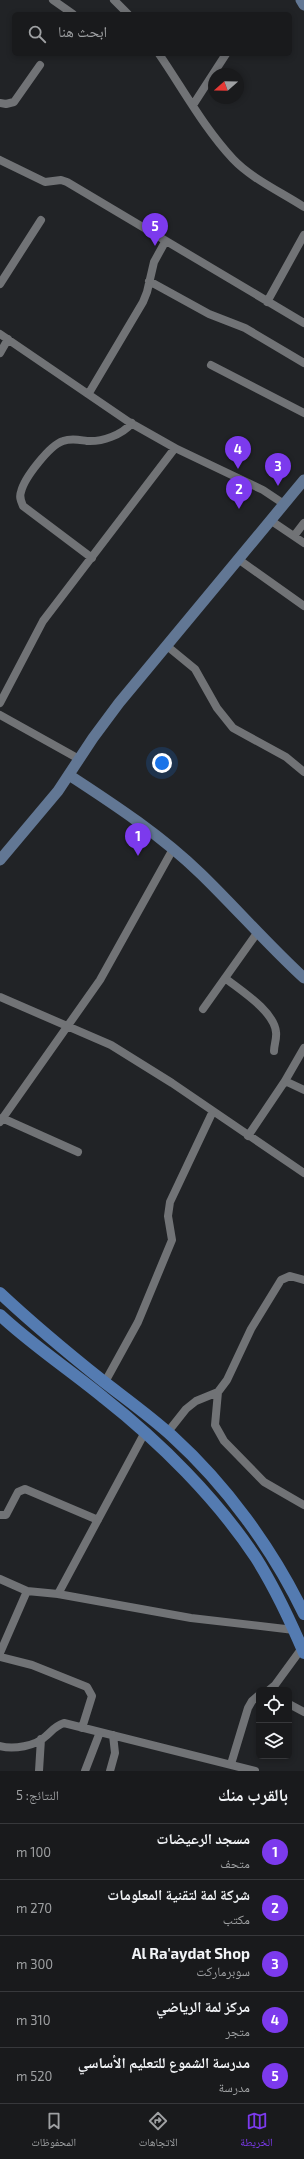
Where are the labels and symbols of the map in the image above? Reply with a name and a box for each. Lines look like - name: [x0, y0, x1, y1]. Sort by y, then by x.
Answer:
- north arrow: [208, 68, 244, 104]
- pin: 5: [142, 213, 168, 246]
- pin: 4: [225, 436, 251, 469]
- pin: 3: [265, 453, 291, 486]
- pin: 2: [226, 476, 252, 509]
- your location: [152, 753, 172, 773]
- pin: 1: [125, 823, 151, 856]

